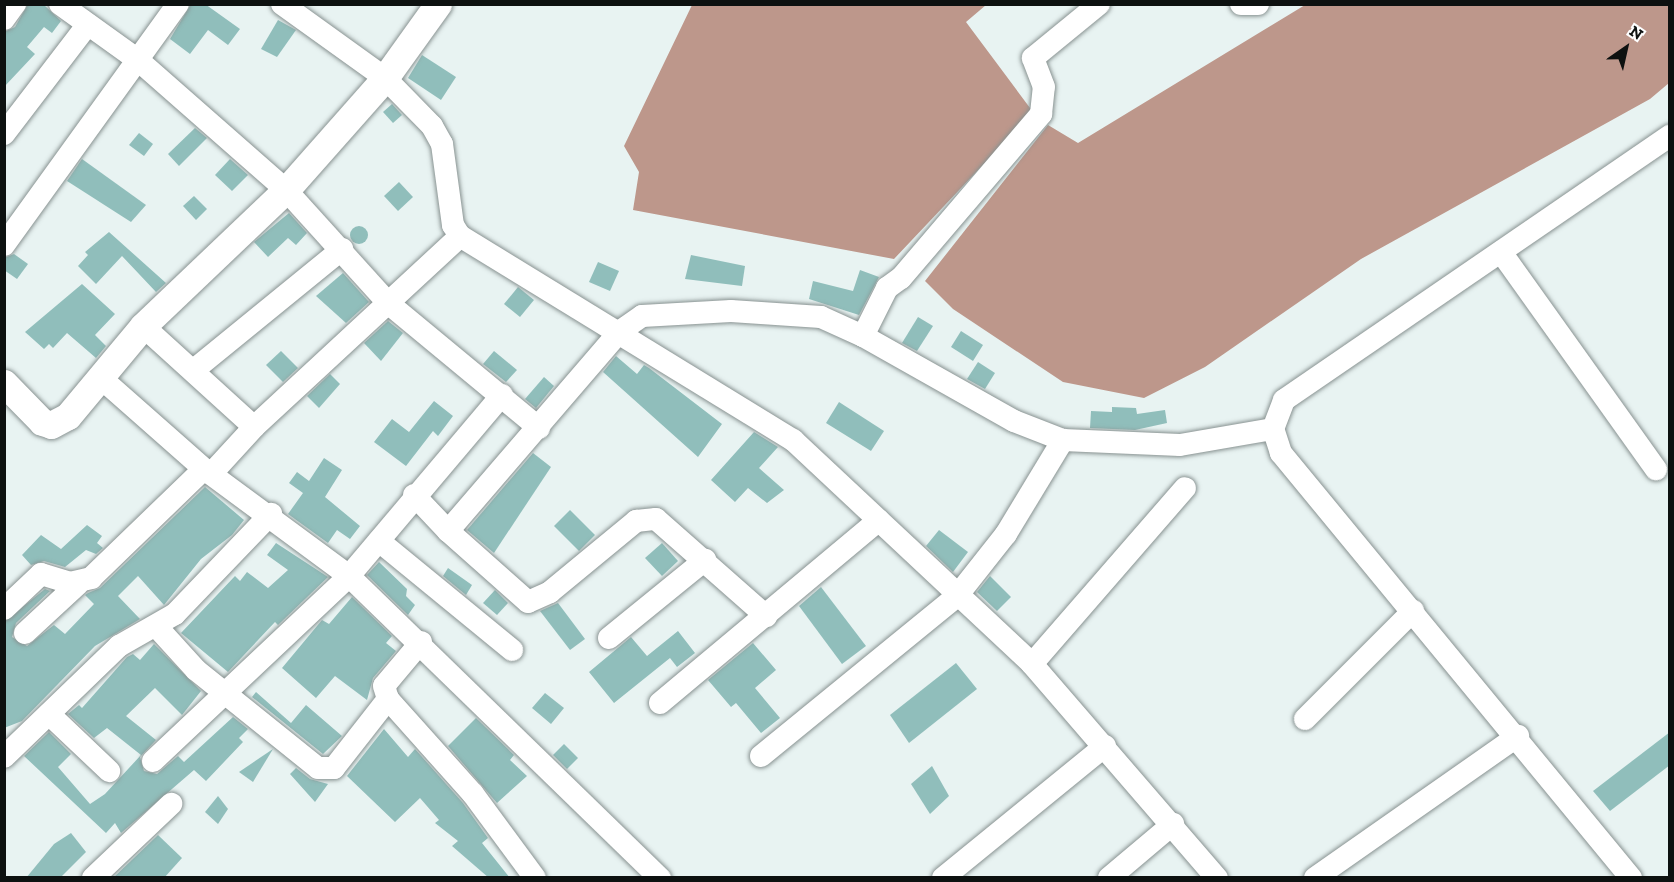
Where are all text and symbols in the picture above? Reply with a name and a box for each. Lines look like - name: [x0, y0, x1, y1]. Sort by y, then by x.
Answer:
- north arrow: [1596, 18, 1656, 78]
- text: N: [1626, 21, 1647, 44]

